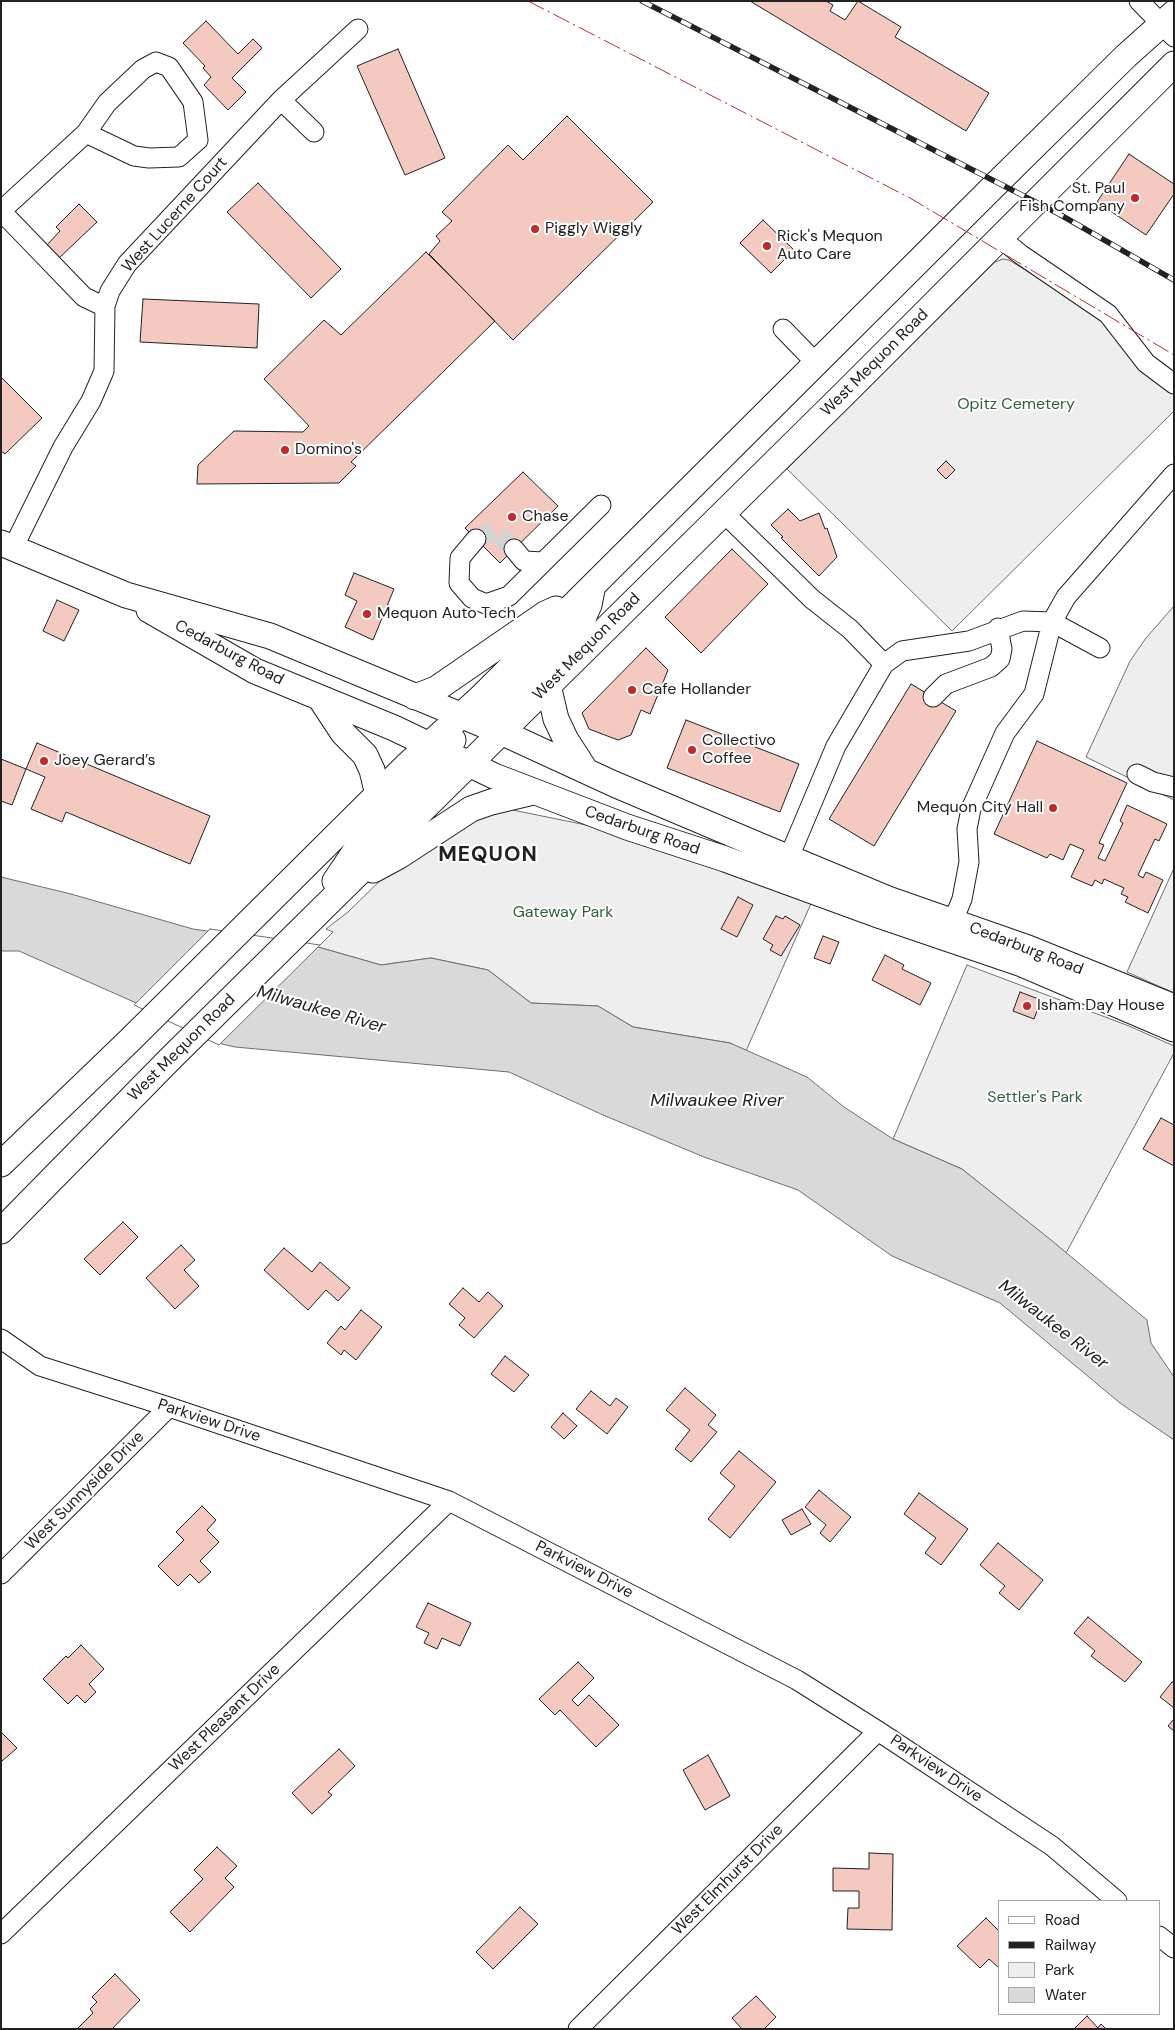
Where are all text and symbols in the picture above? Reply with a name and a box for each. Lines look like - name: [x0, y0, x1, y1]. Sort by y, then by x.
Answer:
- street label: West Lucerne Court: [118, 153, 232, 277]
- place label: St. Paul Fish Company: [1019, 179, 1125, 217]
- marker: St. Paul Fish Company: [1129, 192, 1141, 204]
- place label: Piggly Wiggly: [545, 219, 642, 239]
- marker: Piggly Wiggly: [529, 223, 541, 235]
- place label: Rick's Mequon Auto Care: [777, 227, 883, 265]
- marker: Rick's Mequon Auto Care: [761, 240, 773, 252]
- street label: West Mequon Road: [817, 305, 933, 421]
- park label: Opitz Cemetery: [957, 395, 1075, 415]
- place label: Domino's: [295, 440, 362, 460]
- marker: Domino's: [279, 444, 291, 456]
- place label: Chase: [522, 507, 568, 527]
- marker: Chase: [506, 511, 518, 523]
- street label: West Mequon Road: [529, 589, 645, 705]
- place label: Mequon Auto Tech: [377, 604, 516, 624]
- marker: Mequon Auto Tech: [361, 608, 373, 620]
- street label: Cedarburg Road: [171, 616, 287, 690]
- place label: Cafe Hollander: [642, 680, 751, 700]
- marker: Cafe Hollander: [626, 684, 638, 696]
- place label: Collectivo Coffee: [702, 731, 776, 769]
- marker: Collectivo Coffee: [686, 744, 698, 756]
- place label: Joey Gerard’s: [54, 751, 156, 771]
- marker: Joey Gerard’s: [38, 755, 50, 767]
- place label: Mequon City Hall: [917, 798, 1043, 818]
- street label: Cedarburg Road: [582, 802, 702, 860]
- marker: Mequon City Hall: [1047, 802, 1059, 814]
- district label: MEQUON: [438, 842, 538, 868]
- park label: Gateway Park: [513, 903, 613, 923]
- street label: Cedarburg Road: [966, 918, 1086, 980]
- water label: Milwaukee River: [254, 981, 388, 1039]
- street label: West Mequon Road: [124, 990, 240, 1106]
- place label: Isham Day House: [1037, 996, 1164, 1016]
- marker: Isham Day House: [1021, 1000, 1033, 1012]
- park label: Settler's Park: [987, 1088, 1083, 1108]
- water label: Milwaukee River: [650, 1090, 784, 1112]
- water label: Milwaukee River: [994, 1275, 1112, 1375]
- street label: Parkview Drive: [155, 1395, 263, 1447]
- street label: West Sunnyside Drive: [22, 1428, 148, 1554]
- street label: Parkview Drive: [532, 1537, 636, 1603]
- street label: West Pleasant Drive: [165, 1660, 285, 1776]
- street label: Parkview Drive: [886, 1731, 986, 1807]
- street label: West Elmhurst Drive: [668, 1820, 788, 1940]
- legend: [998, 1900, 1160, 2015]
- text: Road: [1045, 1910, 1080, 1930]
- text: Railway: [1045, 1935, 1096, 1955]
- text: Park: [1045, 1960, 1075, 1980]
- text: Water: [1045, 1985, 1086, 2005]

